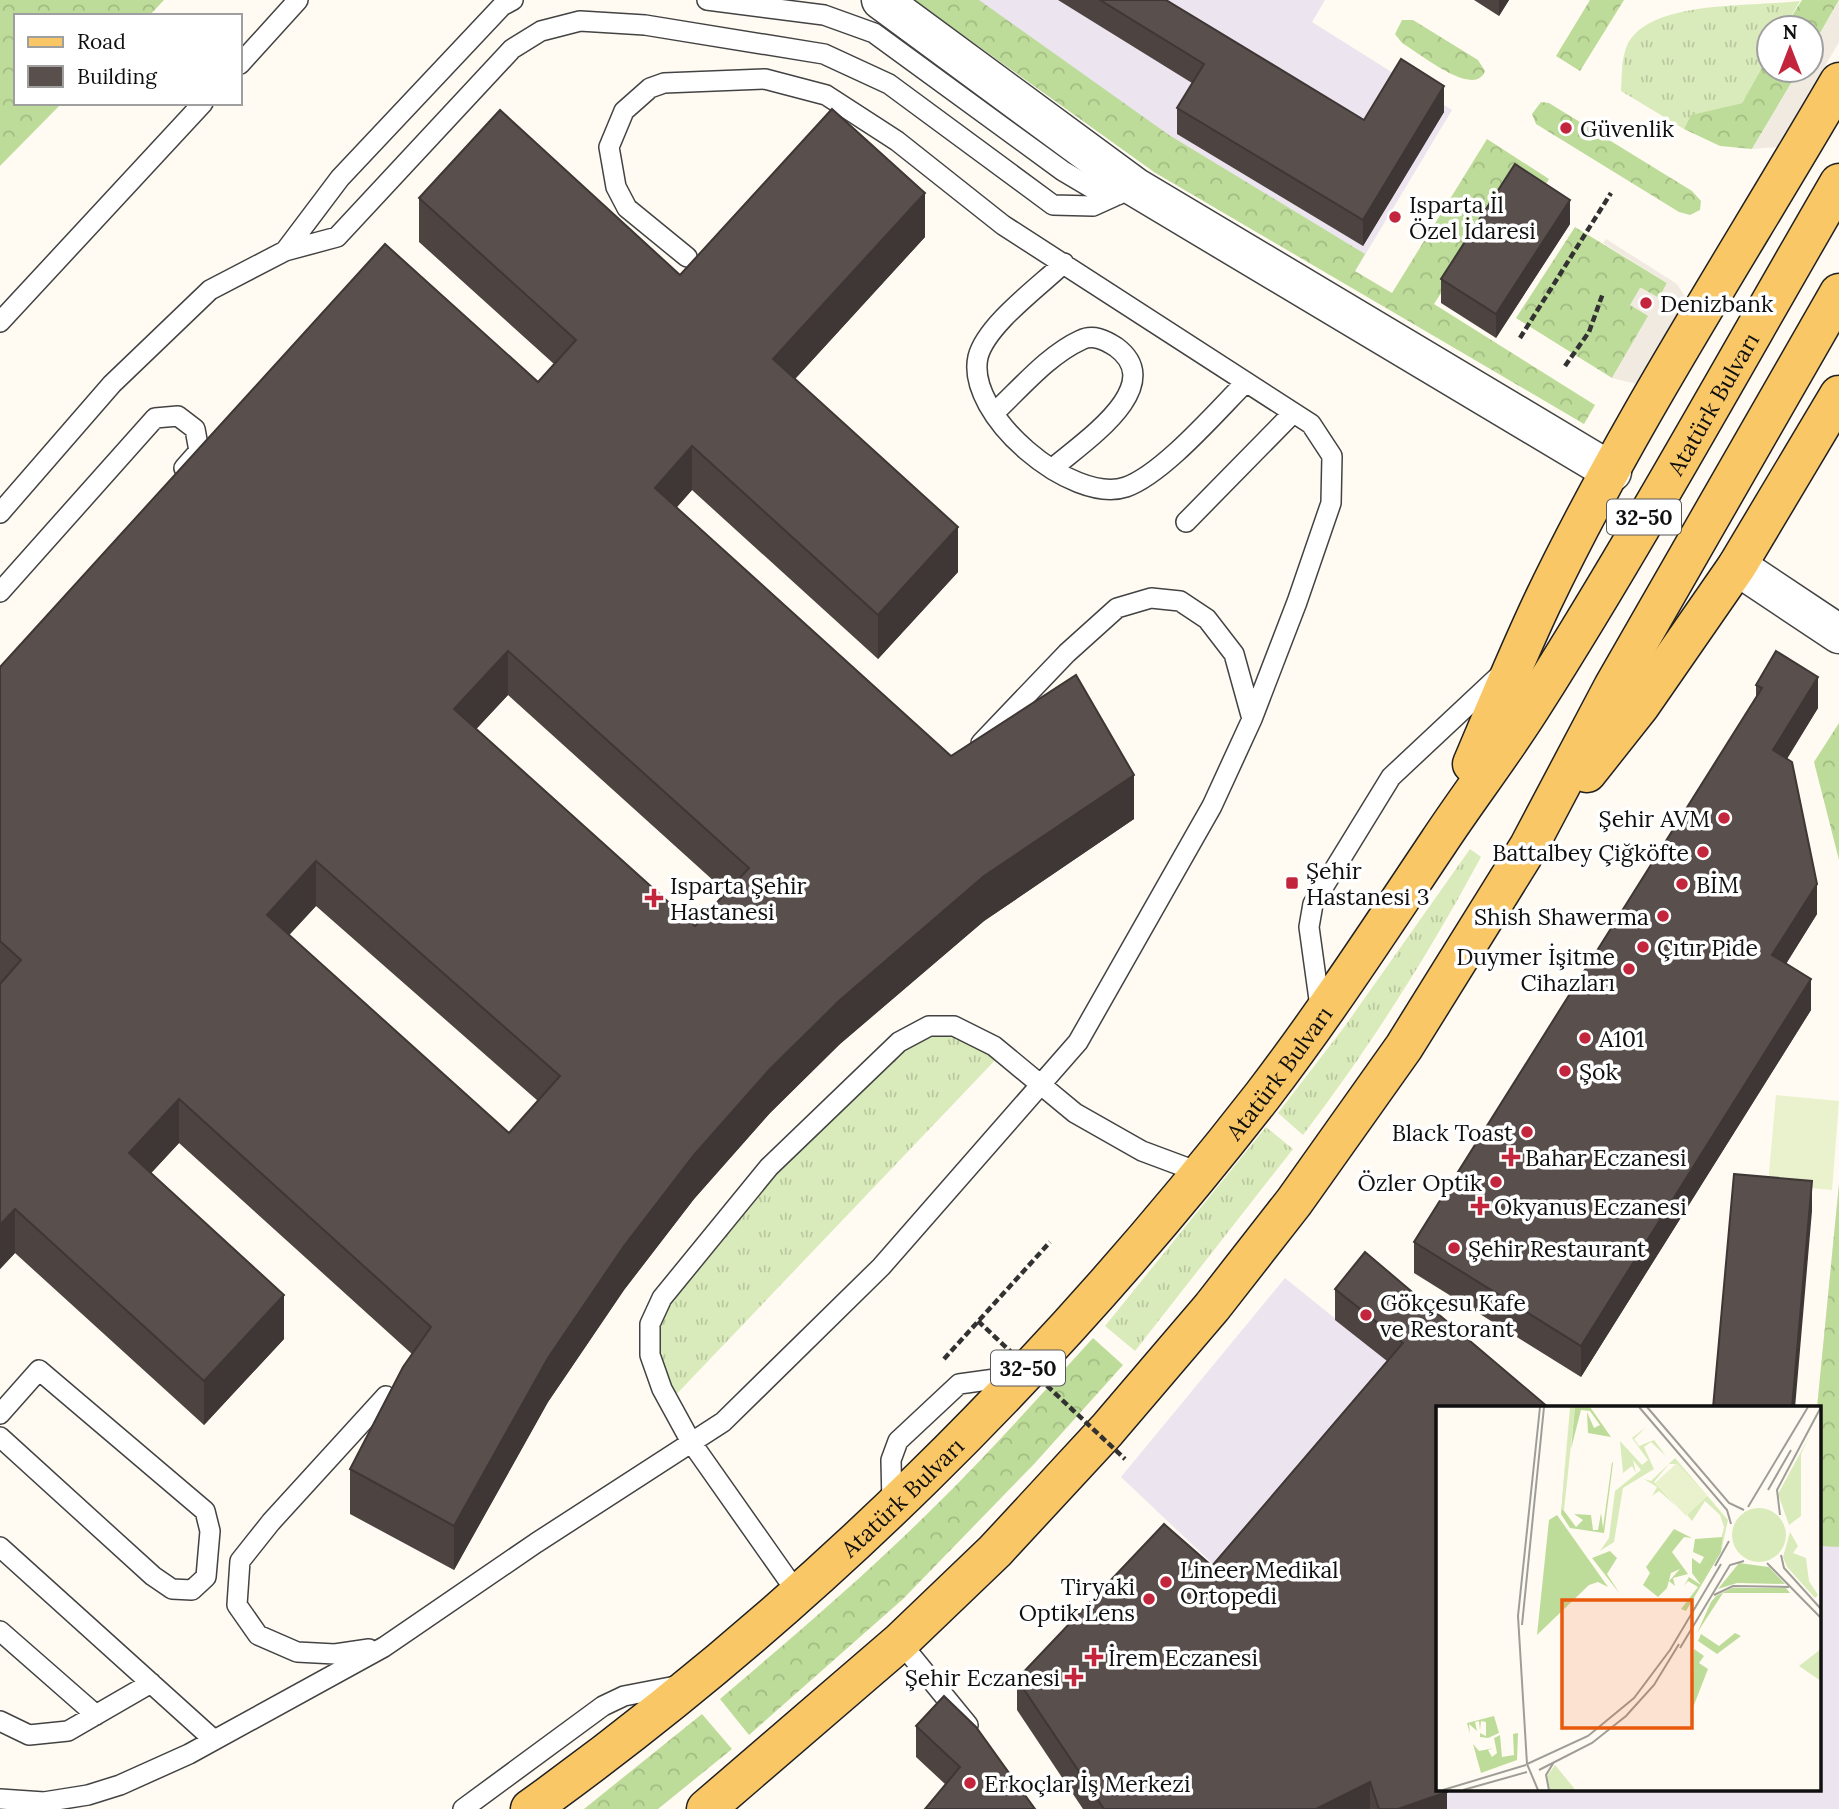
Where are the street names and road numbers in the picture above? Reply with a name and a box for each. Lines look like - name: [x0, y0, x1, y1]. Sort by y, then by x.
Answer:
- street label: Atatürk Bulvarı: [1660, 327, 1765, 481]
- road number: 32-50: [1607, 500, 1681, 534]
- street label: Atatürk Bulvarı: [1219, 1000, 1338, 1146]
- road number: 32-50: [991, 1350, 1065, 1386]
- street label: Atatürk Bulvarı: [834, 1431, 969, 1563]

